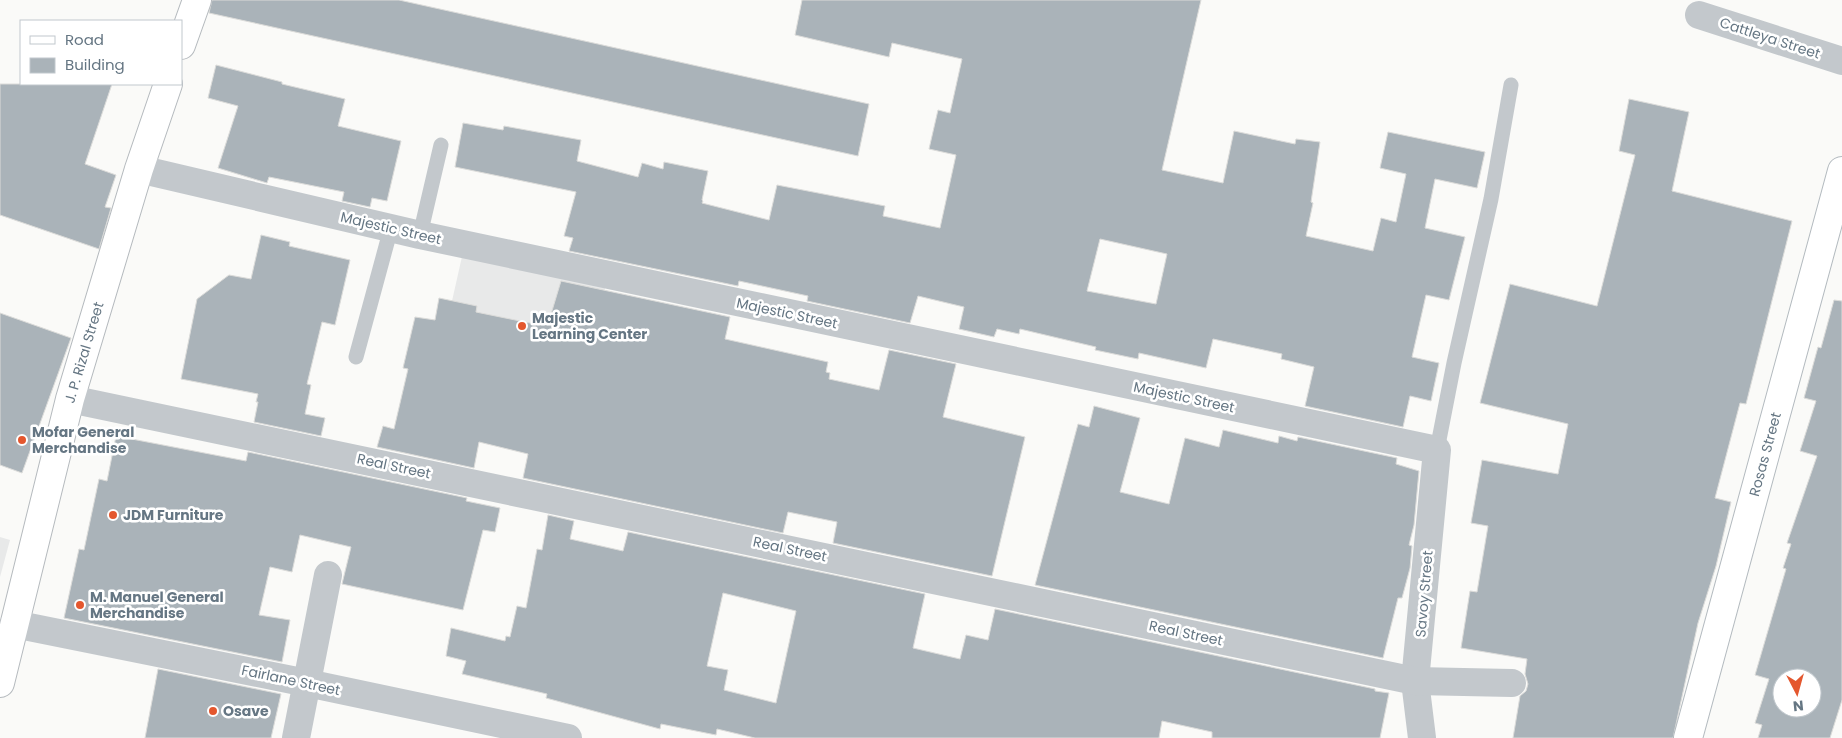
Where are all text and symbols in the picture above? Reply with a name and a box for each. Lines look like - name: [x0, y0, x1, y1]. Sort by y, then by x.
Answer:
- street label: Cattleya Street: [1717, 12, 1823, 64]
- legend: [20, 20, 182, 85]
- text: Road: [65, 29, 104, 50]
- text: Building: [65, 54, 125, 75]
- street label: Majestic Street: [339, 207, 443, 249]
- street label: Majestic Street: [735, 293, 839, 333]
- street label: J. P. Rizal Street: [59, 299, 109, 405]
- place label: Majestic Learning Center: [532, 308, 647, 344]
- marker: Majestic Learning Center: [516, 320, 528, 332]
- street label: Majestic Street: [1132, 377, 1236, 417]
- street label: Rosas Street: [1744, 410, 1786, 499]
- place label: Mofar General Merchandise: [32, 422, 134, 458]
- marker: Mofar General Merchandise: [16, 434, 28, 446]
- street label: Real Street: [355, 448, 433, 484]
- place label: JDM Furniture: [123, 505, 224, 525]
- marker: JDM Furniture: [107, 509, 119, 521]
- street label: Real Street: [751, 531, 829, 567]
- street label: Savoy Street: [1410, 550, 1438, 638]
- place label: M. Manuel General Merchandise: [90, 587, 224, 623]
- marker: M. Manuel General Merchandise: [74, 599, 86, 611]
- street label: Real Street: [1147, 615, 1225, 651]
- street label: Fairlane Street: [240, 660, 342, 700]
- north arrow: [1772, 668, 1822, 718]
- text: N: [1792, 695, 1805, 716]
- place label: Osave: [223, 701, 269, 721]
- marker: Osave: [207, 705, 219, 717]

